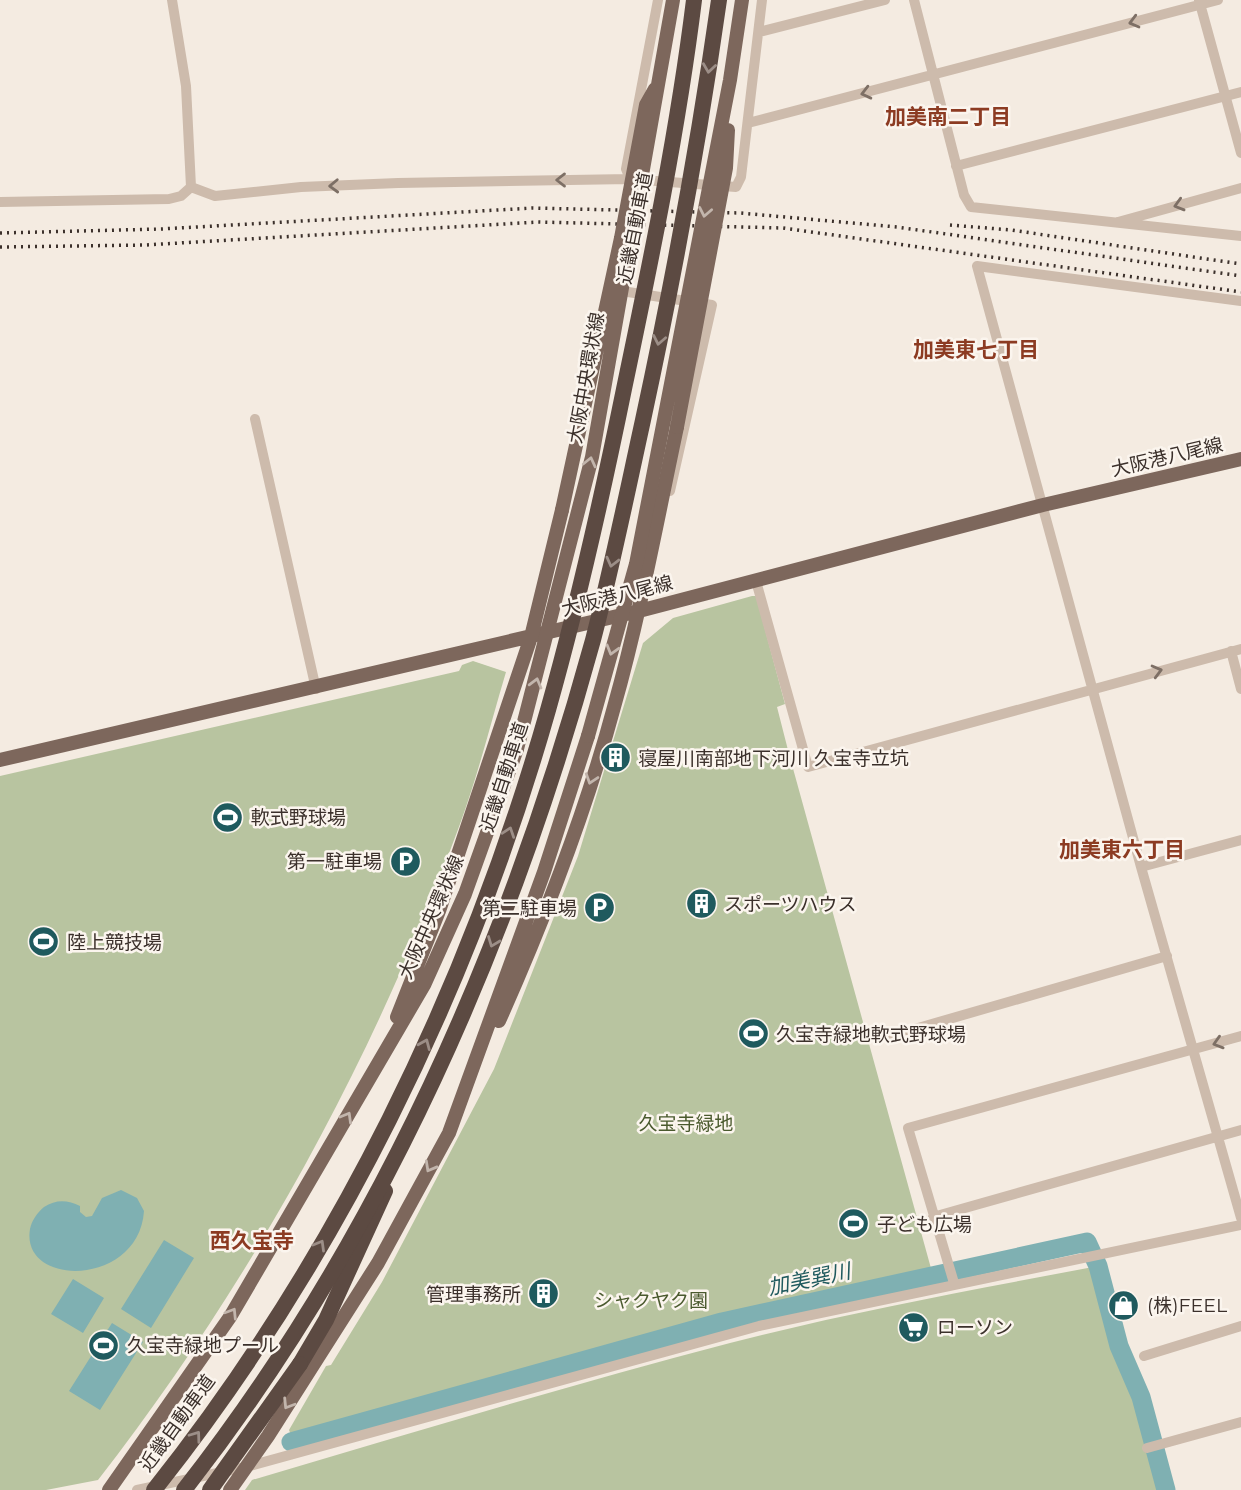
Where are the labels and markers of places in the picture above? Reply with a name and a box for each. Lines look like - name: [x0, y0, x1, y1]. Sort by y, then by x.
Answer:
- building icon: 寝屋川南部地下河川 久宝寺立坑: [598, 741, 632, 775]
- place label: 寝屋川南部地下河川 久宝寺立坑: [638, 747, 909, 770]
- sports icon: 軟式野球場: [211, 800, 245, 834]
- place label: 軟式野球場: [251, 806, 346, 829]
- parking icon: 第一駐車場: [388, 844, 422, 878]
- place label: 第一駐車場: [287, 850, 382, 873]
- building icon: スポーツハウス: [684, 887, 718, 921]
- parking icon: 第二駐車場: [583, 891, 617, 925]
- place label: スポーツハウス: [724, 893, 857, 916]
- place label: 第二駐車場: [482, 897, 577, 920]
- sports icon: 陸上競技場: [27, 925, 61, 959]
- place label: 陸上競技場: [67, 931, 162, 954]
- sports icon: 久宝寺緑地軟式野球場: [736, 1017, 770, 1051]
- place label: 久宝寺緑地軟式野球場: [776, 1023, 966, 1046]
- sports icon: 子ども広場: [837, 1207, 871, 1241]
- place label: 子ども広場: [877, 1213, 972, 1236]
- building icon: 管理事務所: [527, 1277, 561, 1311]
- place label: 管理事務所: [426, 1283, 521, 1306]
- shop icon: (株)FEEL: [1107, 1288, 1141, 1322]
- place label: (株)FEEL: [1147, 1294, 1228, 1317]
- supermarket icon: ローソン: [897, 1310, 931, 1344]
- place label: ローソン: [937, 1316, 1013, 1339]
- sports icon: 久宝寺緑地プール: [87, 1328, 121, 1362]
- place label: 久宝寺緑地プール: [127, 1334, 279, 1357]

